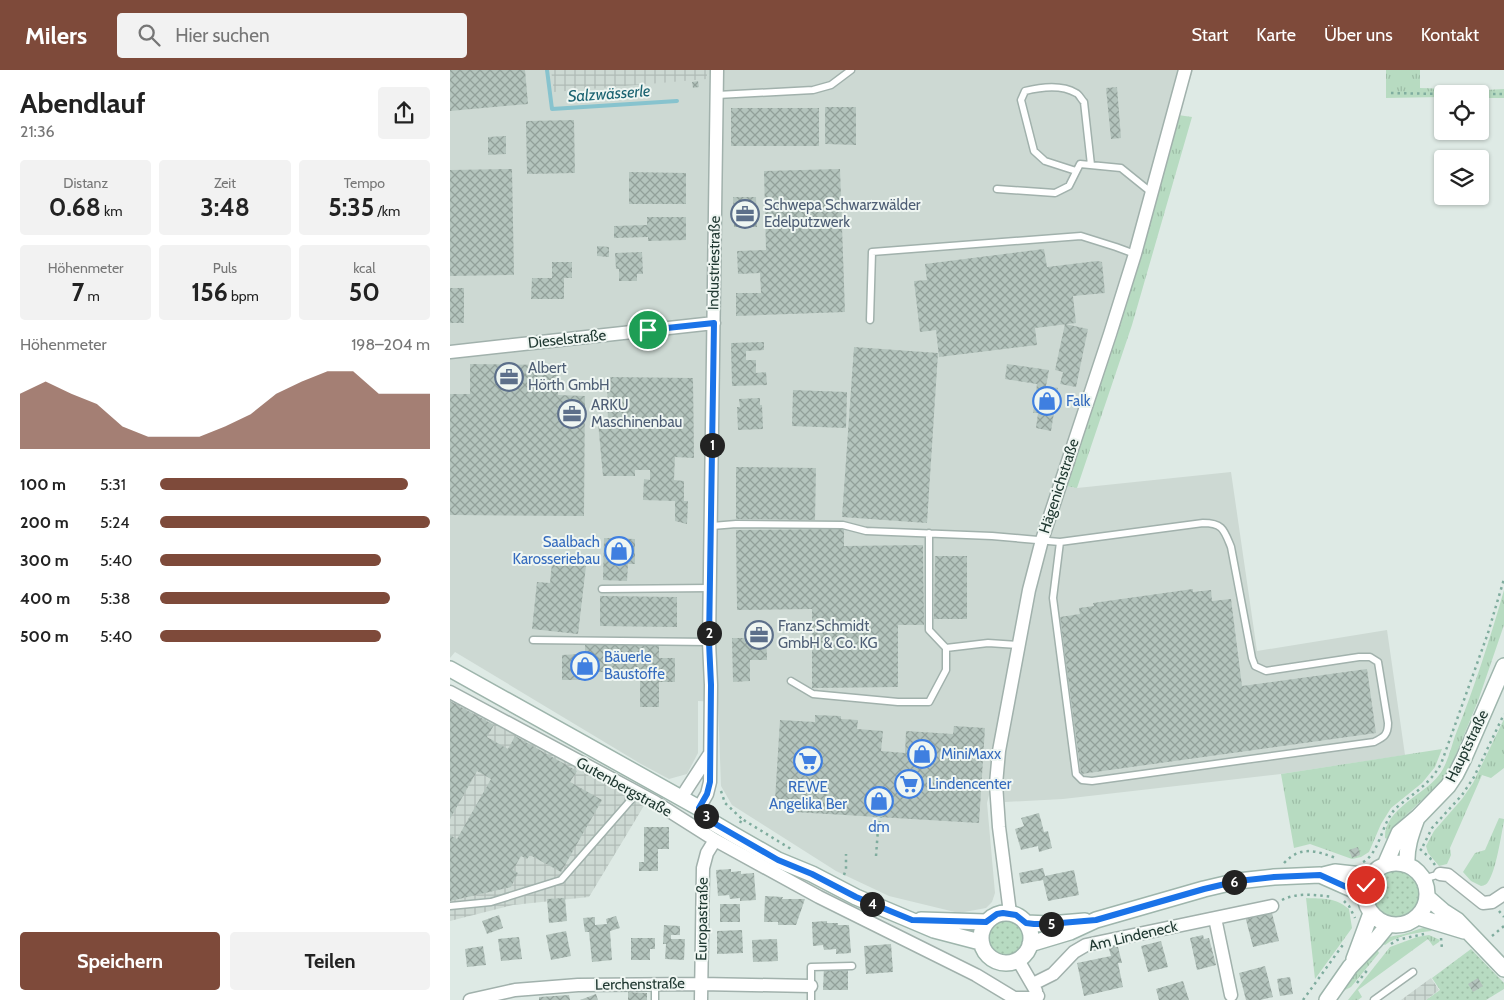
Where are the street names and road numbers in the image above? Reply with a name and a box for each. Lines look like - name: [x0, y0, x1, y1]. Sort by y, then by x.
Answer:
- street label: Industriestraße: [704, 215, 724, 310]
- street label: Dieselstraße: [527, 326, 607, 352]
- street label: Hägenichstraße: [1035, 436, 1083, 536]
- street label: Hauptstraße: [1442, 707, 1492, 785]
- street label: Gutenbergstraße: [573, 753, 675, 821]
- street label: Europastraße: [692, 877, 712, 961]
- street label: Am Lindeneck: [1087, 917, 1179, 955]
- street label: Lerchenstraße: [595, 974, 685, 994]

